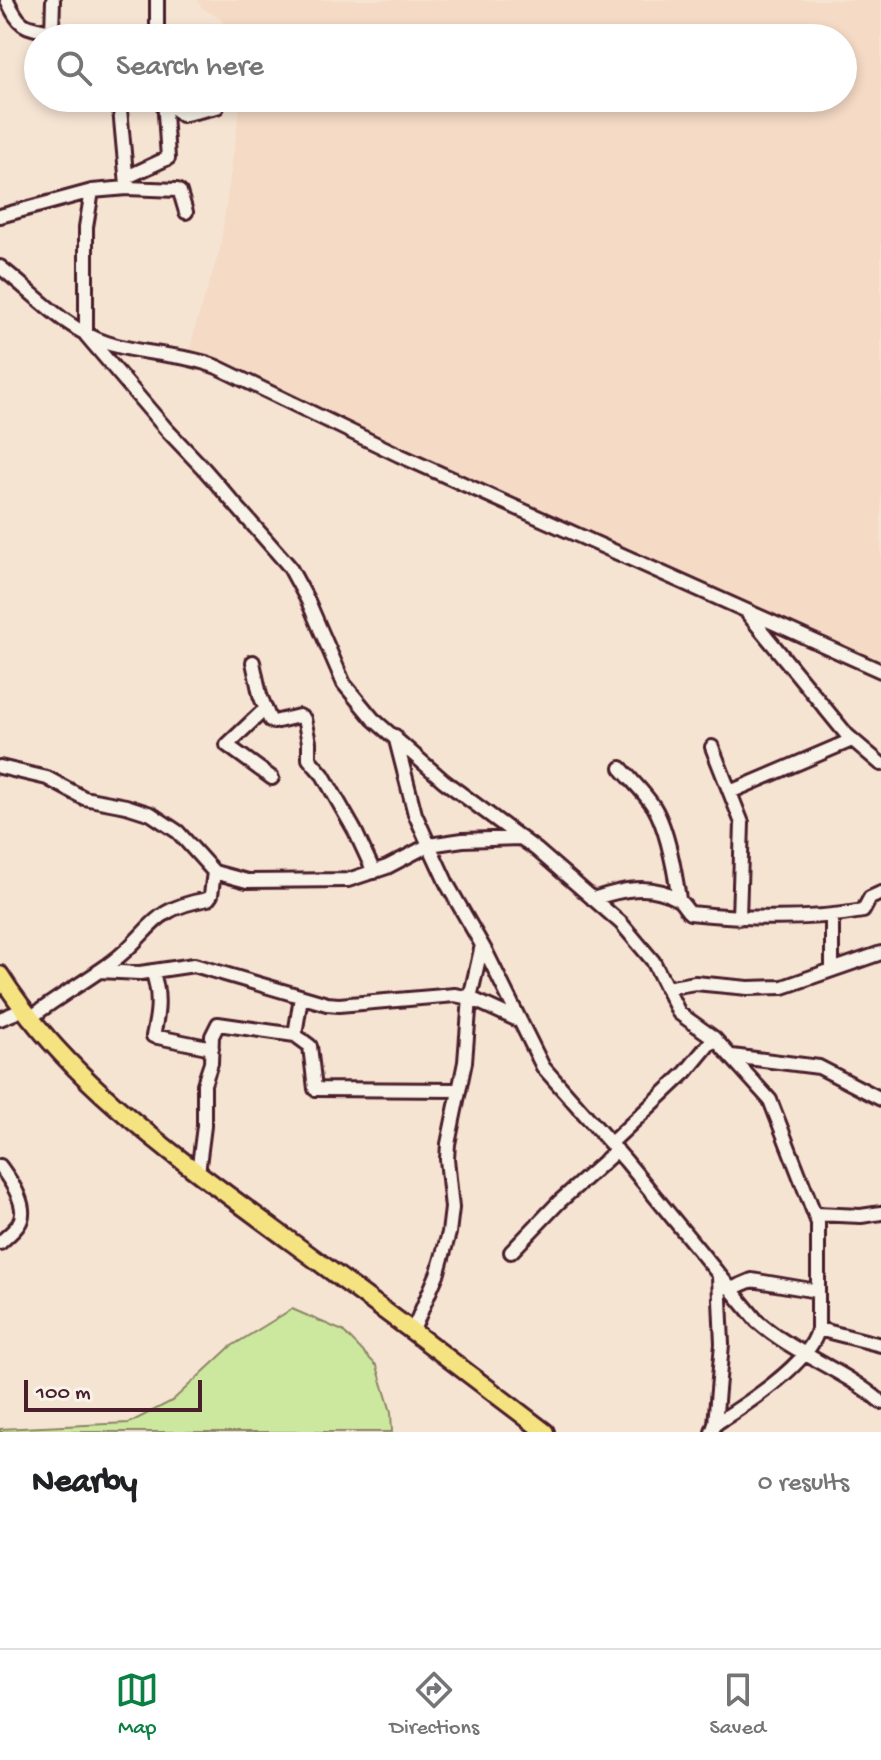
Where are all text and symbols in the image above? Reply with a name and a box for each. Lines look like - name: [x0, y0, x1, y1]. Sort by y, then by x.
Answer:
- search box: [24, 24, 857, 112]
- icon: search: [52, 46, 96, 90]
- text: Search here: [116, 51, 264, 86]
- scale bar: [24, 1376, 202, 1412]
- text: 100 m: [36, 1381, 91, 1407]
- text: Nearby: [32, 1464, 137, 1504]
- text: 0 results: [758, 1469, 849, 1500]
- tab: Map: [115, 1668, 159, 1742]
- tab: Directions: [390, 1668, 479, 1742]
- tab: Saved: [709, 1668, 766, 1742]

